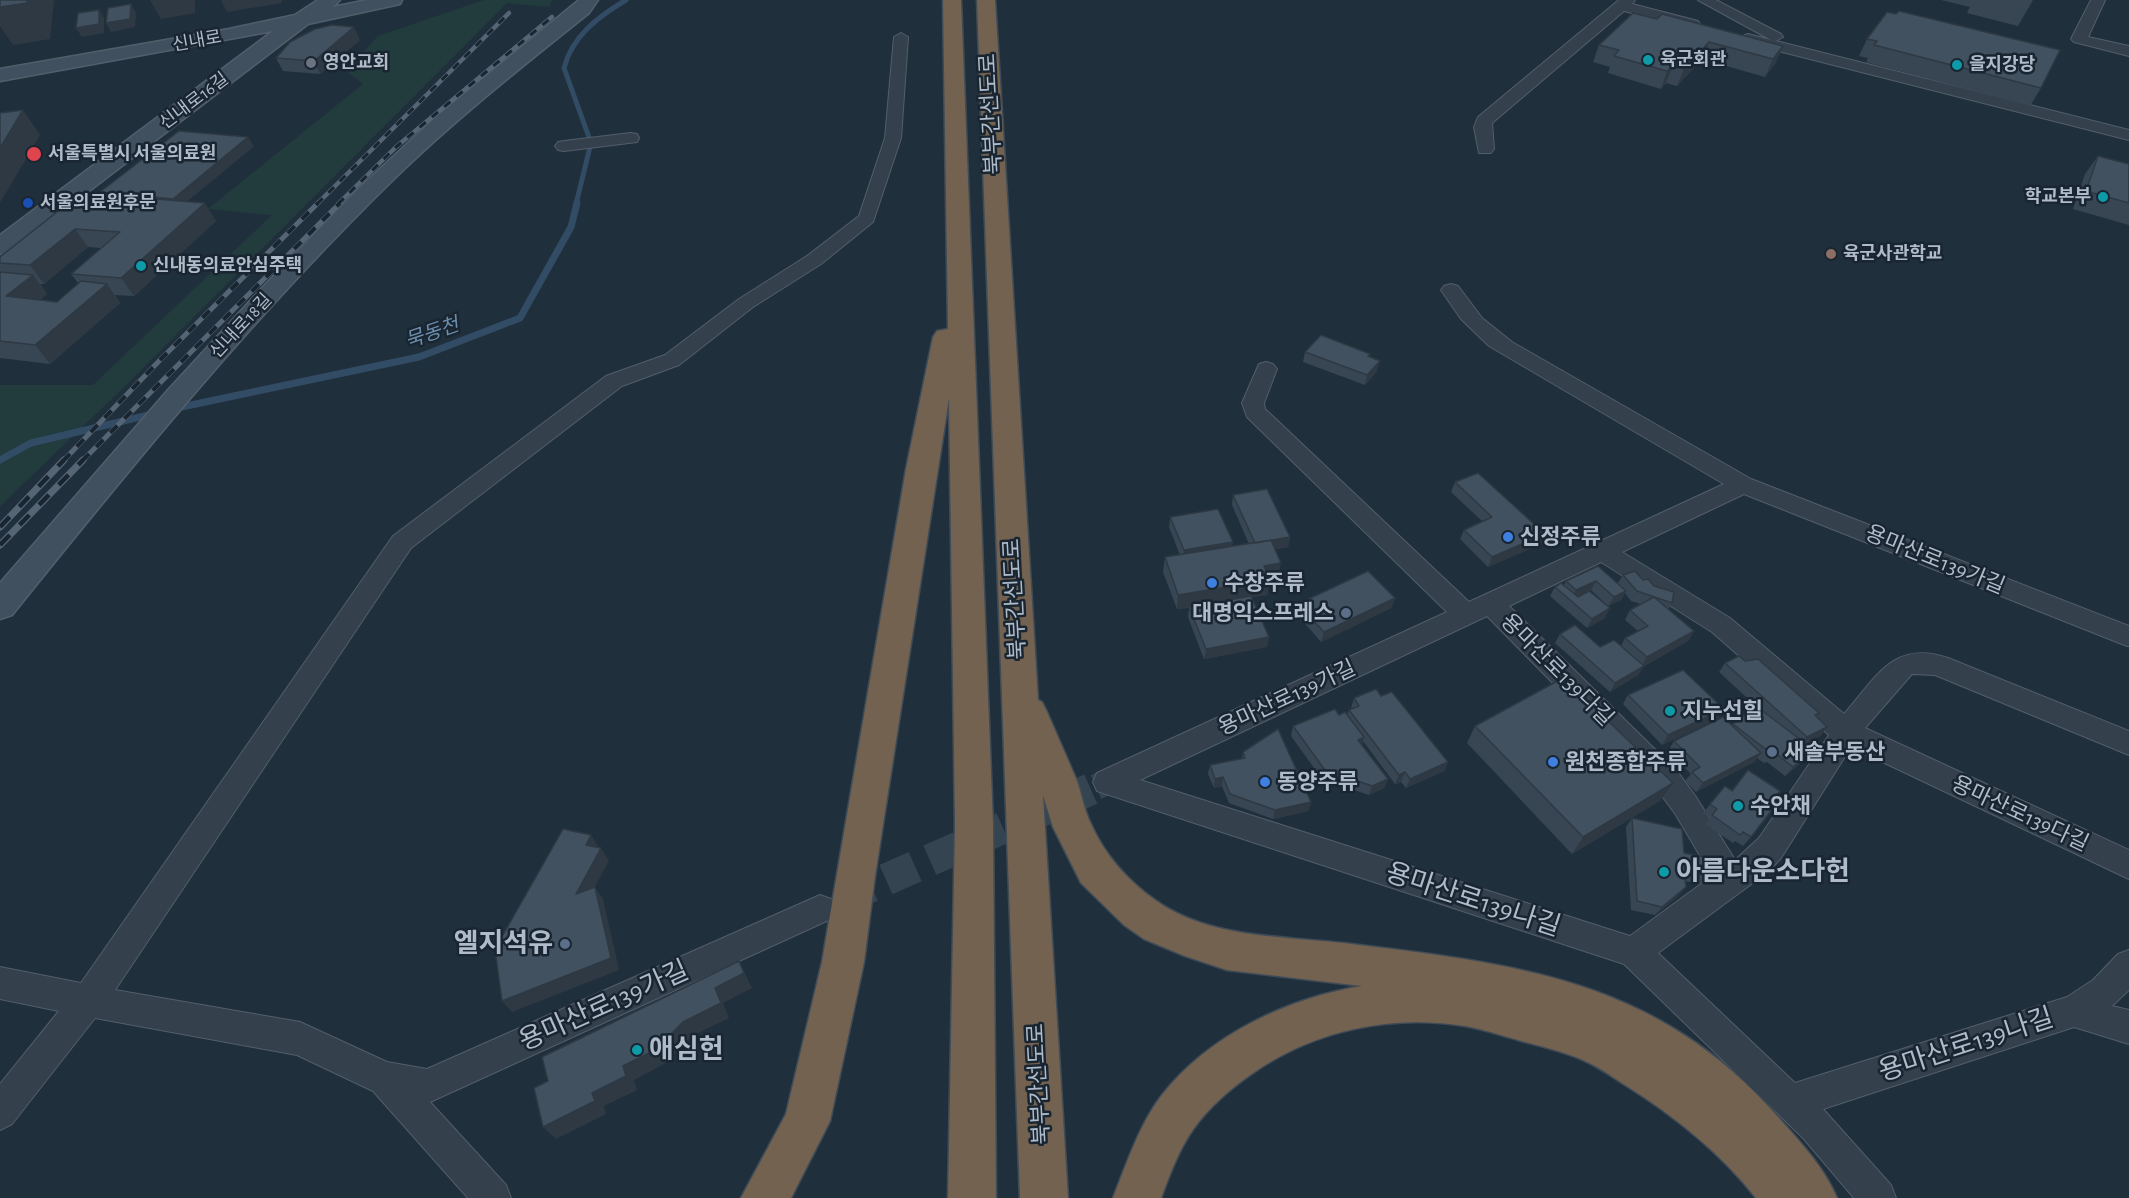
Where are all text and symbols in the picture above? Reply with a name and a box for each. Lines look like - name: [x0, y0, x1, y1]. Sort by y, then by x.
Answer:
- street label: 신내로: [171, 26, 223, 56]
- place label: 육군회관: [1660, 49, 1726, 71]
- place label: 영안교회: [323, 52, 389, 74]
- street label: 북부간선도로: [975, 53, 1007, 175]
- marker: 육군회관: [1641, 53, 1655, 67]
- place label: 을지강당: [1969, 54, 2035, 76]
- marker: 영안교회: [304, 56, 318, 70]
- marker: 을지강당: [1950, 58, 1964, 72]
- street label: 신내로16길: [155, 68, 233, 134]
- place label: 서울특별시 서울의료원: [48, 143, 216, 165]
- marker: 서울특별시 서울의료원: [25, 145, 43, 163]
- place label: 학교본부: [2025, 186, 2091, 208]
- marker: 학교본부: [2096, 190, 2110, 204]
- place label: 서울의료원후문: [40, 192, 156, 214]
- marker: 서울의료원후문: [21, 196, 35, 210]
- place label: 육군사관학교: [1843, 243, 1942, 265]
- marker: 육군사관학교: [1824, 247, 1838, 261]
- place label: 신내동의료안심주택: [153, 255, 302, 277]
- marker: 신내동의료안심주택: [134, 259, 148, 273]
- street label: 신내로18길: [205, 289, 277, 363]
- water label: 묵동천: [402, 313, 462, 353]
- street label: 용마산로139가길: [1861, 520, 2009, 600]
- place label: 신정주류: [1520, 524, 1601, 550]
- marker: 신정주류: [1501, 530, 1515, 544]
- street label: 북부간선도로: [999, 538, 1031, 660]
- place label: 수창주류: [1224, 570, 1305, 596]
- marker: 수창주류: [1205, 576, 1219, 590]
- place label: 대명익스프레스: [1192, 600, 1334, 626]
- marker: 대명익스프레스: [1339, 606, 1353, 620]
- street label: 용마산로139다길: [1495, 608, 1619, 732]
- street label: 용마산로139가길: [1214, 655, 1360, 741]
- place label: 지누선힐: [1682, 698, 1763, 724]
- marker: 지누선힐: [1663, 704, 1677, 718]
- place label: 새솔부동산: [1784, 739, 1885, 765]
- marker: 새솔부동산: [1765, 745, 1779, 759]
- place label: 원천종합주류: [1565, 749, 1686, 775]
- marker: 원천종합주류: [1546, 755, 1560, 769]
- place label: 동양주류: [1277, 769, 1358, 795]
- street label: 용마산로139다길: [1947, 771, 2093, 857]
- marker: 동양주류: [1258, 775, 1272, 789]
- place label: 수안채: [1750, 793, 1811, 819]
- marker: 수안채: [1731, 799, 1745, 813]
- street label: 용마산로139나길: [1381, 856, 1565, 944]
- place label: 아름다운소다헌: [1676, 856, 1850, 888]
- marker: 아름다운소다헌: [1657, 865, 1671, 879]
- place label: 엘지석유: [454, 928, 553, 960]
- marker: 엘지석유: [558, 937, 572, 951]
- street label: 용마산로139가길: [514, 954, 694, 1058]
- street label: 용마산로139나길: [1874, 1001, 2058, 1089]
- street label: 북부간선도로: [1023, 1023, 1055, 1145]
- place label: 애심헌: [649, 1034, 724, 1066]
- marker: 애심헌: [630, 1043, 644, 1057]

